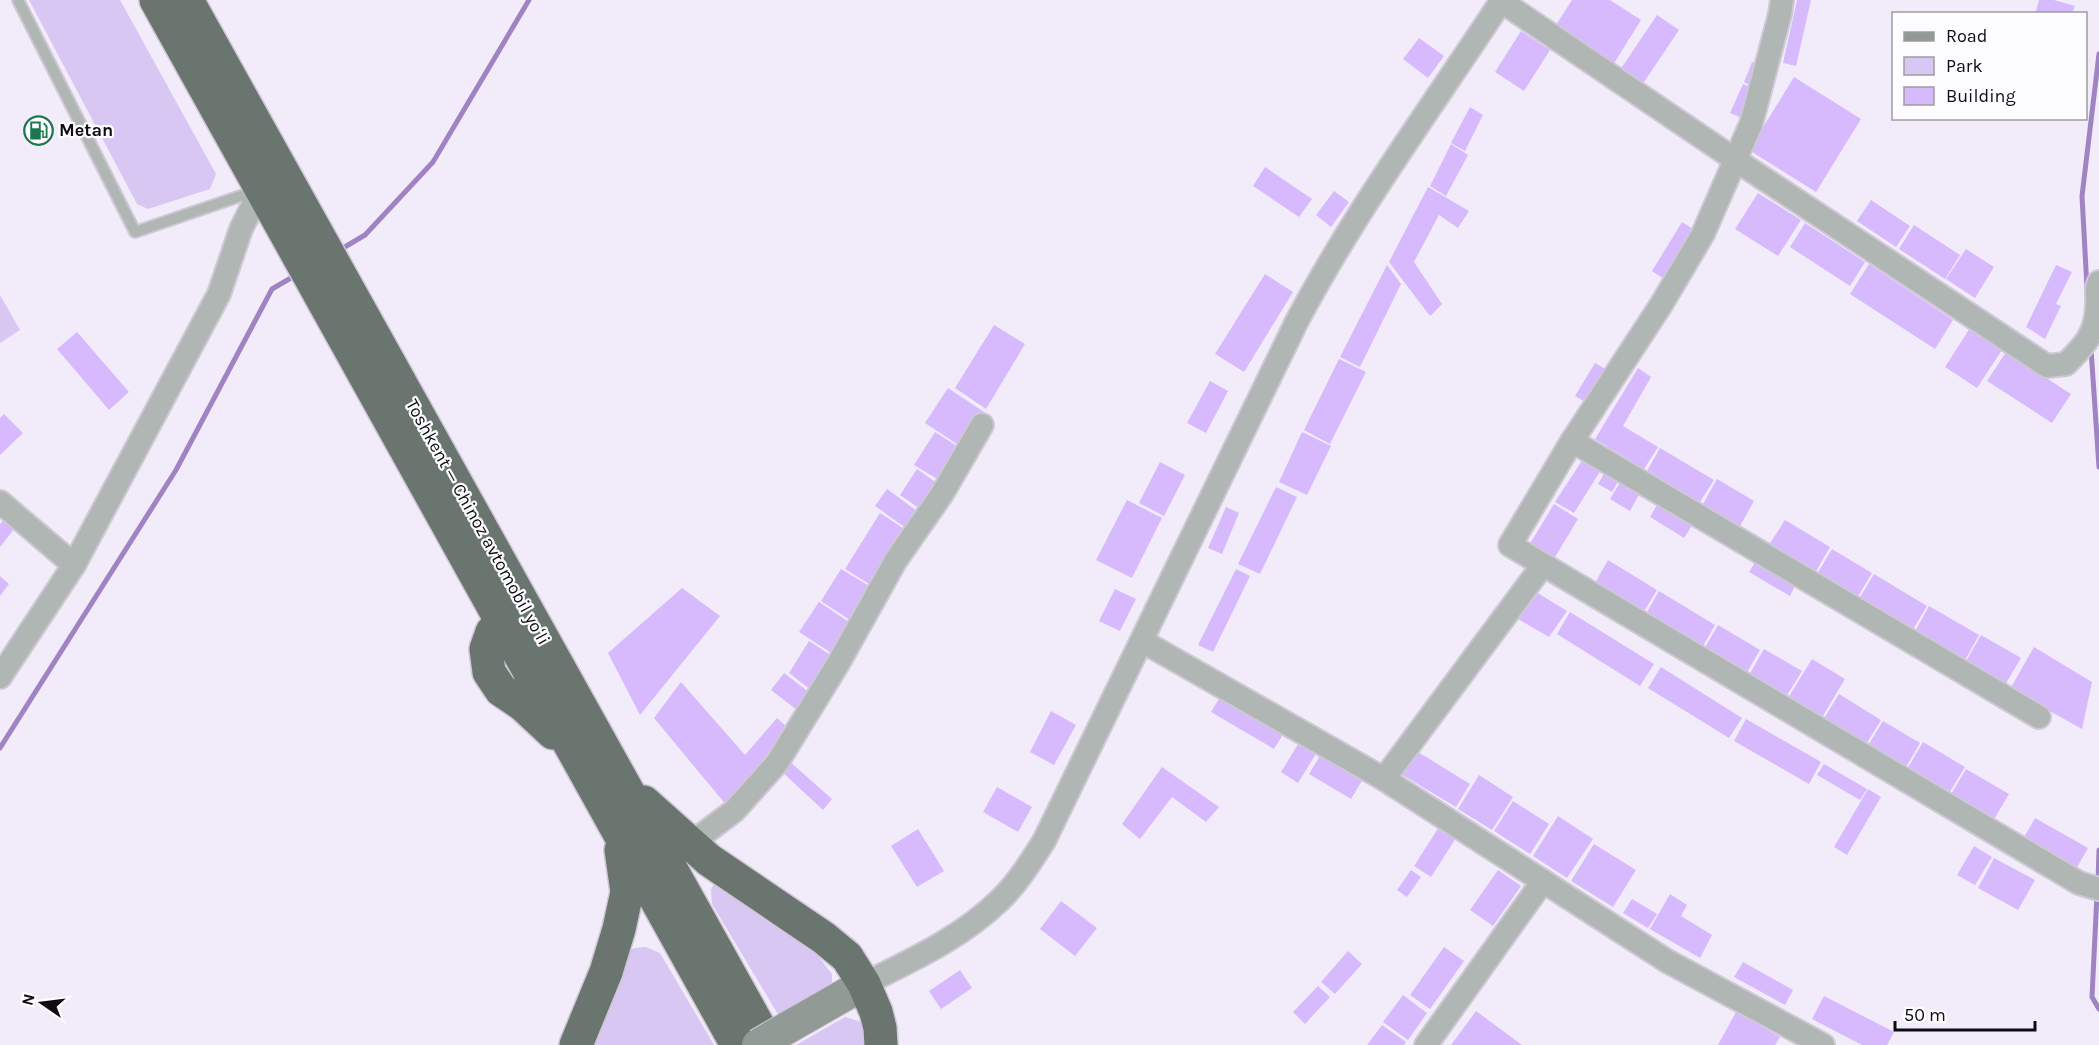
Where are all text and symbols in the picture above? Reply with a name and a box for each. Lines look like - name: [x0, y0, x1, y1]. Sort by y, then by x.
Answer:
- legend: [1892, 12, 2087, 120]
- text: Road: [1946, 25, 1987, 47]
- text: Park: [1946, 55, 1983, 77]
- text: Building: [1946, 85, 2016, 107]
- fuel station icon: Metan: [22, 114, 54, 146]
- place label: Metan: [59, 119, 113, 141]
- street label: Toshkent — Chinoz avtomobil yoʻli: [401, 395, 555, 649]
- north arrow: [12, 973, 72, 1033]
- text: N: [17, 992, 39, 1007]
- scale bar: [1895, 994, 2034, 1032]
- text: 50 m: [1904, 1004, 1946, 1026]

